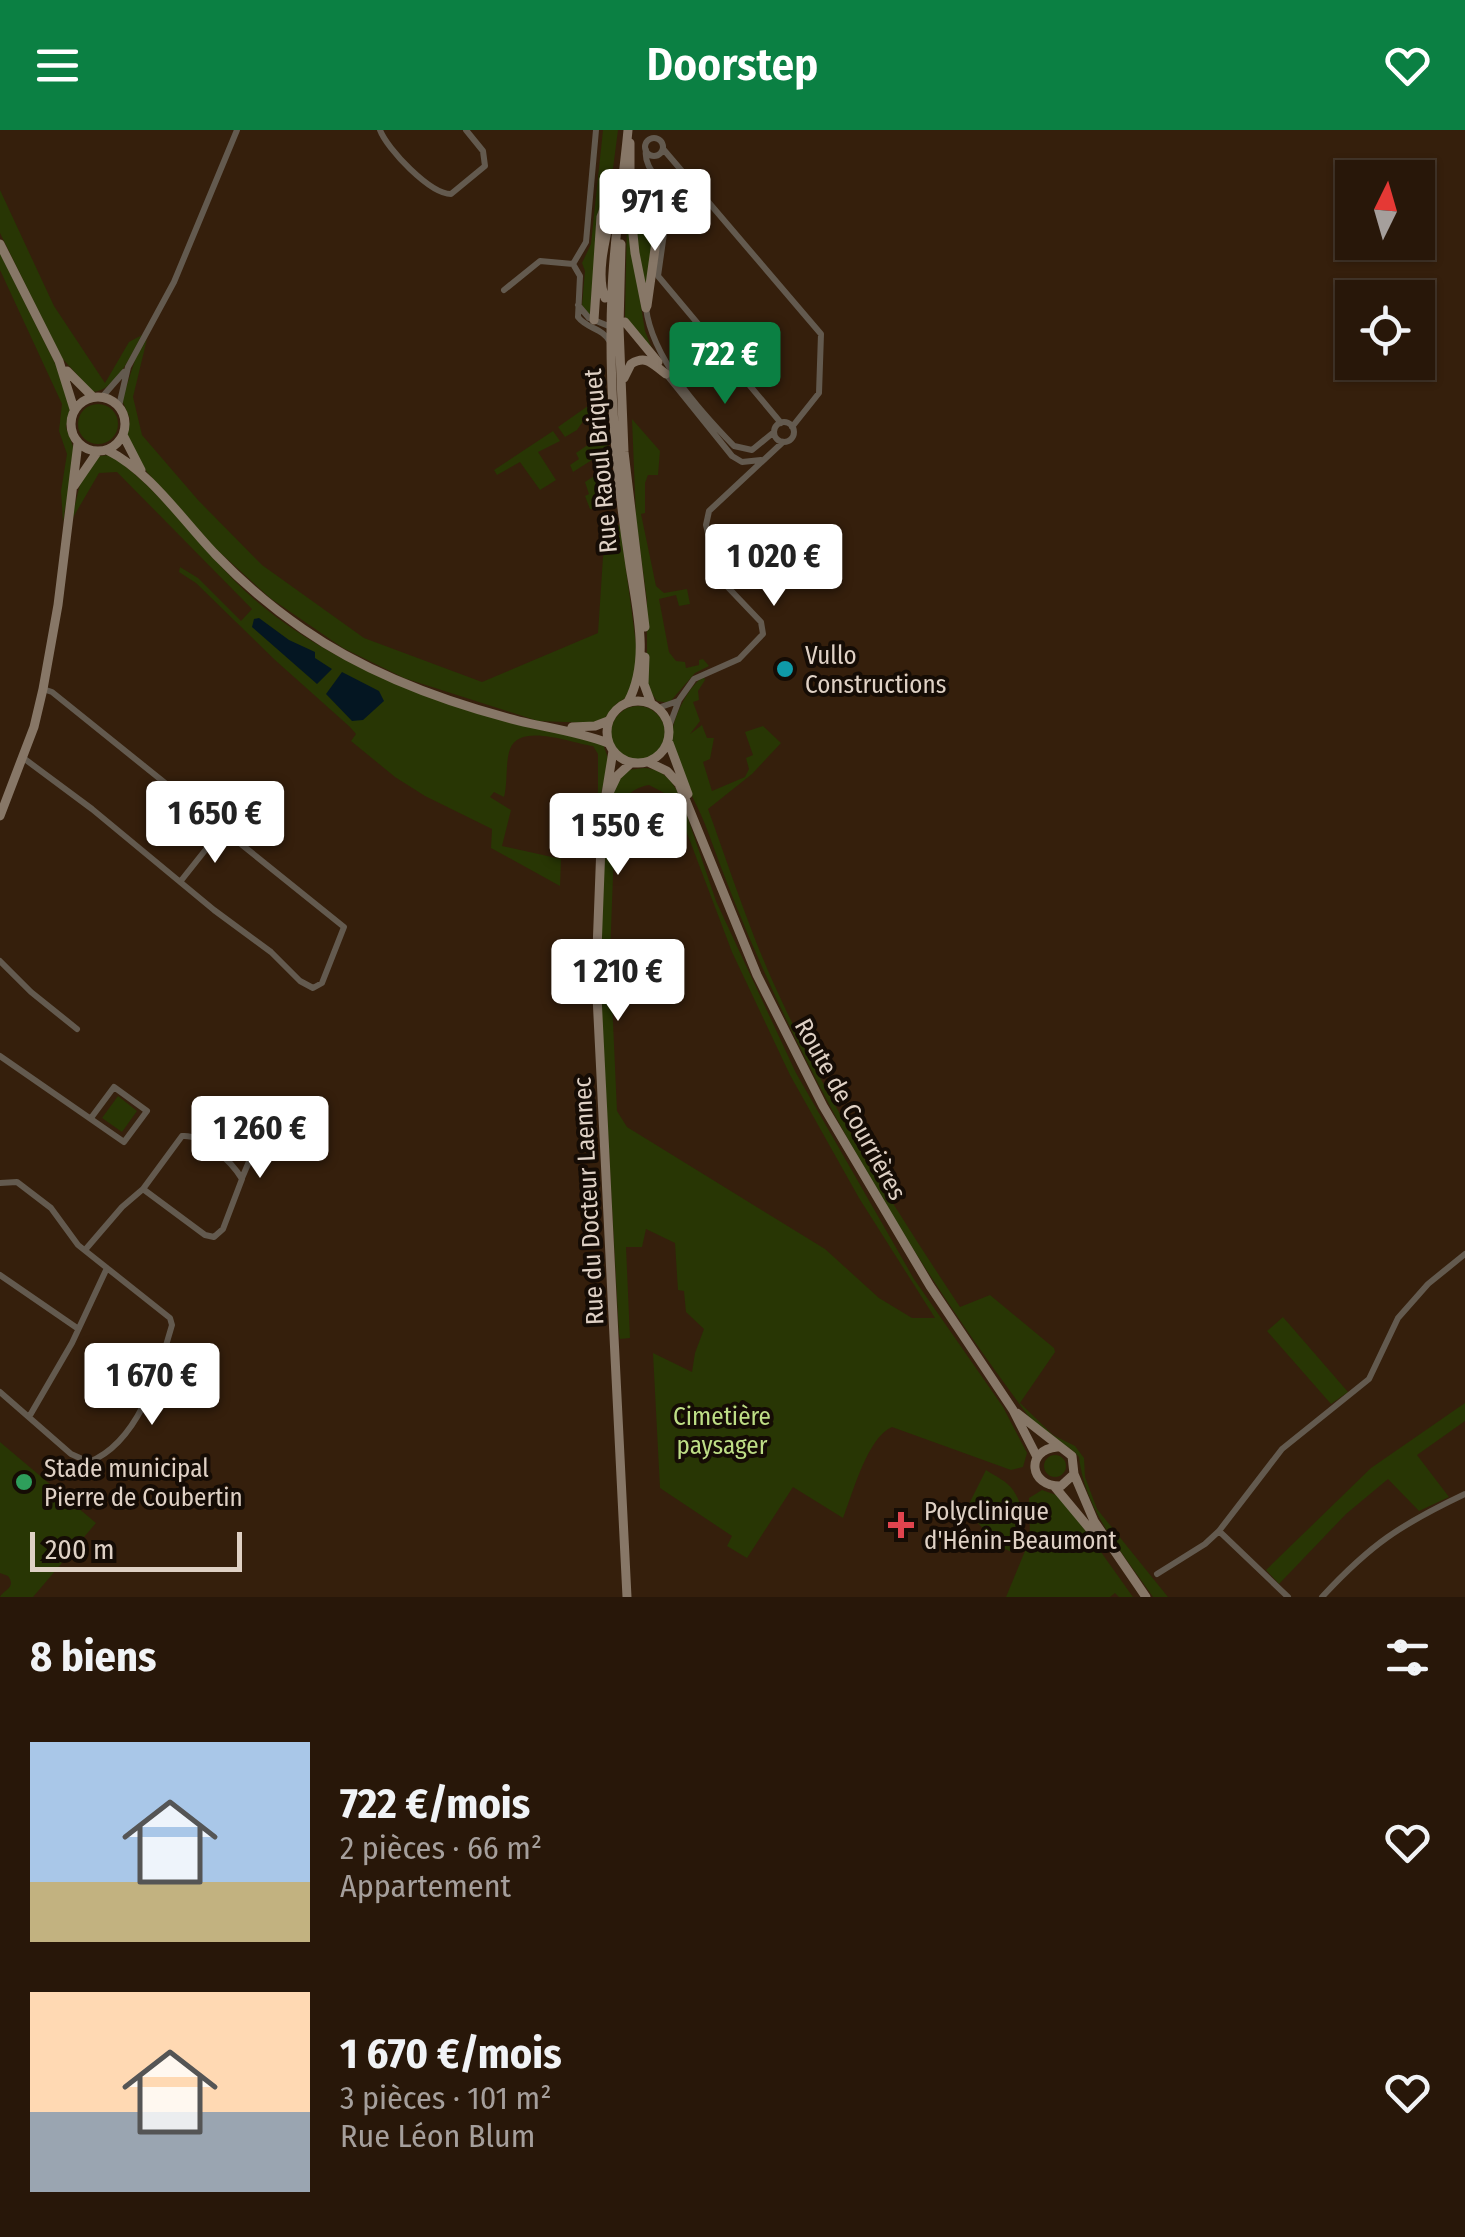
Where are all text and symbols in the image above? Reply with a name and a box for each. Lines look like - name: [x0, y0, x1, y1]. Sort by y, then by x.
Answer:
- icon: menu: [30, 38, 85, 93]
- text: Doorstep: [647, 38, 818, 92]
- icon: heart: [1380, 38, 1435, 93]
- north arrow: [1335, 160, 1435, 260]
- map controls: [1335, 160, 1435, 380]
- pin: 971 €: [585, 169, 725, 254]
- text: 971 €: [621, 182, 689, 220]
- button: locate: [1335, 280, 1435, 380]
- pin: 722 €: [655, 322, 795, 407]
- text: 722 €: [691, 335, 759, 373]
- street label: Rue Raoul Briquet: [578, 367, 624, 554]
- pin: 1 020 €: [682, 524, 866, 609]
- text: 1 020 €: [727, 537, 821, 575]
- place label: Vullo Constructions: [805, 641, 946, 700]
- marker: Vullo Constructions: [774, 658, 796, 680]
- pin: 1 650 €: [123, 781, 307, 866]
- pin: 1 550 €: [526, 793, 710, 878]
- text: 1 650 €: [168, 794, 262, 832]
- text: 1 550 €: [572, 806, 664, 844]
- pin: 1 210 €: [526, 939, 710, 1024]
- text: 1 210 €: [573, 952, 663, 990]
- street label: Route de Courrières: [788, 1014, 912, 1205]
- street label: Rue du Docteur Laennec: [568, 1076, 610, 1326]
- pin: 1 260 €: [168, 1096, 352, 1181]
- text: 1 260 €: [213, 1109, 307, 1147]
- pin: 1 670 €: [60, 1343, 244, 1428]
- text: 1 670 €: [107, 1356, 197, 1394]
- park label: Cimetière paysager: [673, 1402, 771, 1461]
- place label: Stade municipal Pierre de Coubertin: [44, 1454, 243, 1513]
- marker: Stade municipal Pierre de Coubertin: [13, 1471, 35, 1493]
- place label: Polyclinique d'Hénin-Beaumont: [924, 1497, 1118, 1556]
- marker: Polyclinique d'Hénin-Beaumont: [888, 1512, 914, 1538]
- scale bar: [30, 1527, 242, 1572]
- text: 200 m: [45, 1533, 115, 1566]
- icon: filters: [1380, 1630, 1435, 1685]
- text: 8 biens: [30, 1632, 156, 1682]
- text: 722 €/mois: [340, 1779, 530, 1829]
- icon: home: [110, 1782, 230, 1902]
- icon: heart: [1380, 1815, 1435, 1870]
- text: 2 pièces · 66 m²: [340, 1829, 542, 1867]
- text: Appartement: [340, 1867, 511, 1905]
- text: 1 670 €/mois: [340, 2029, 562, 2079]
- icon: home: [110, 2032, 230, 2152]
- icon: heart: [1380, 2065, 1435, 2120]
- text: 3 pièces · 101 m²: [340, 2079, 552, 2117]
- text: Rue Léon Blum: [340, 2117, 535, 2155]

